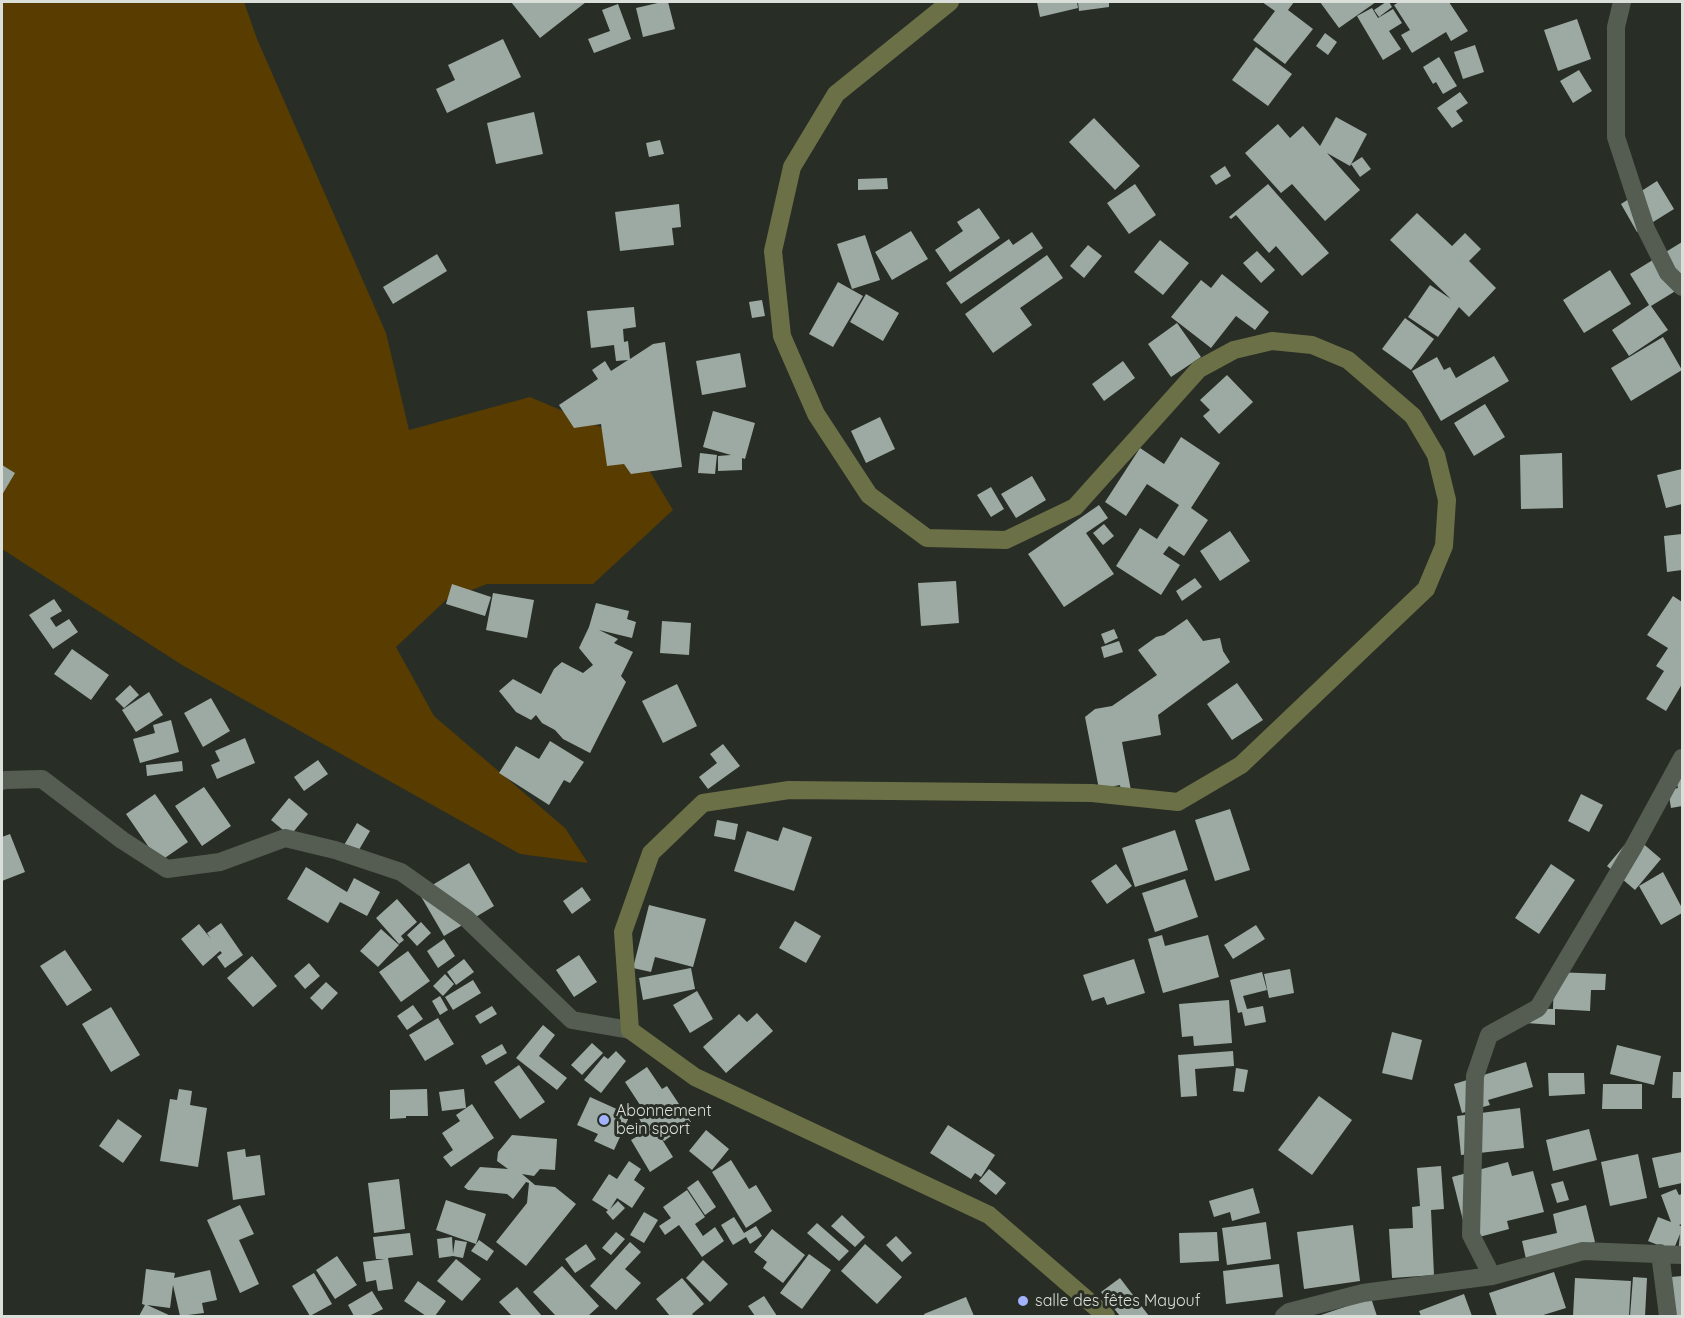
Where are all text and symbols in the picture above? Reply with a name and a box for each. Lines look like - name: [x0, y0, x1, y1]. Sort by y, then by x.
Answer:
- place label: Abonnement bein sport: [616, 1101, 712, 1139]
- marker: Abonnement bein sport: [597, 1113, 611, 1127]
- place label: salle des fêtes Mayouf: [1035, 1291, 1200, 1311]
- marker: salle des fêtes Mayouf: [1016, 1294, 1030, 1308]

